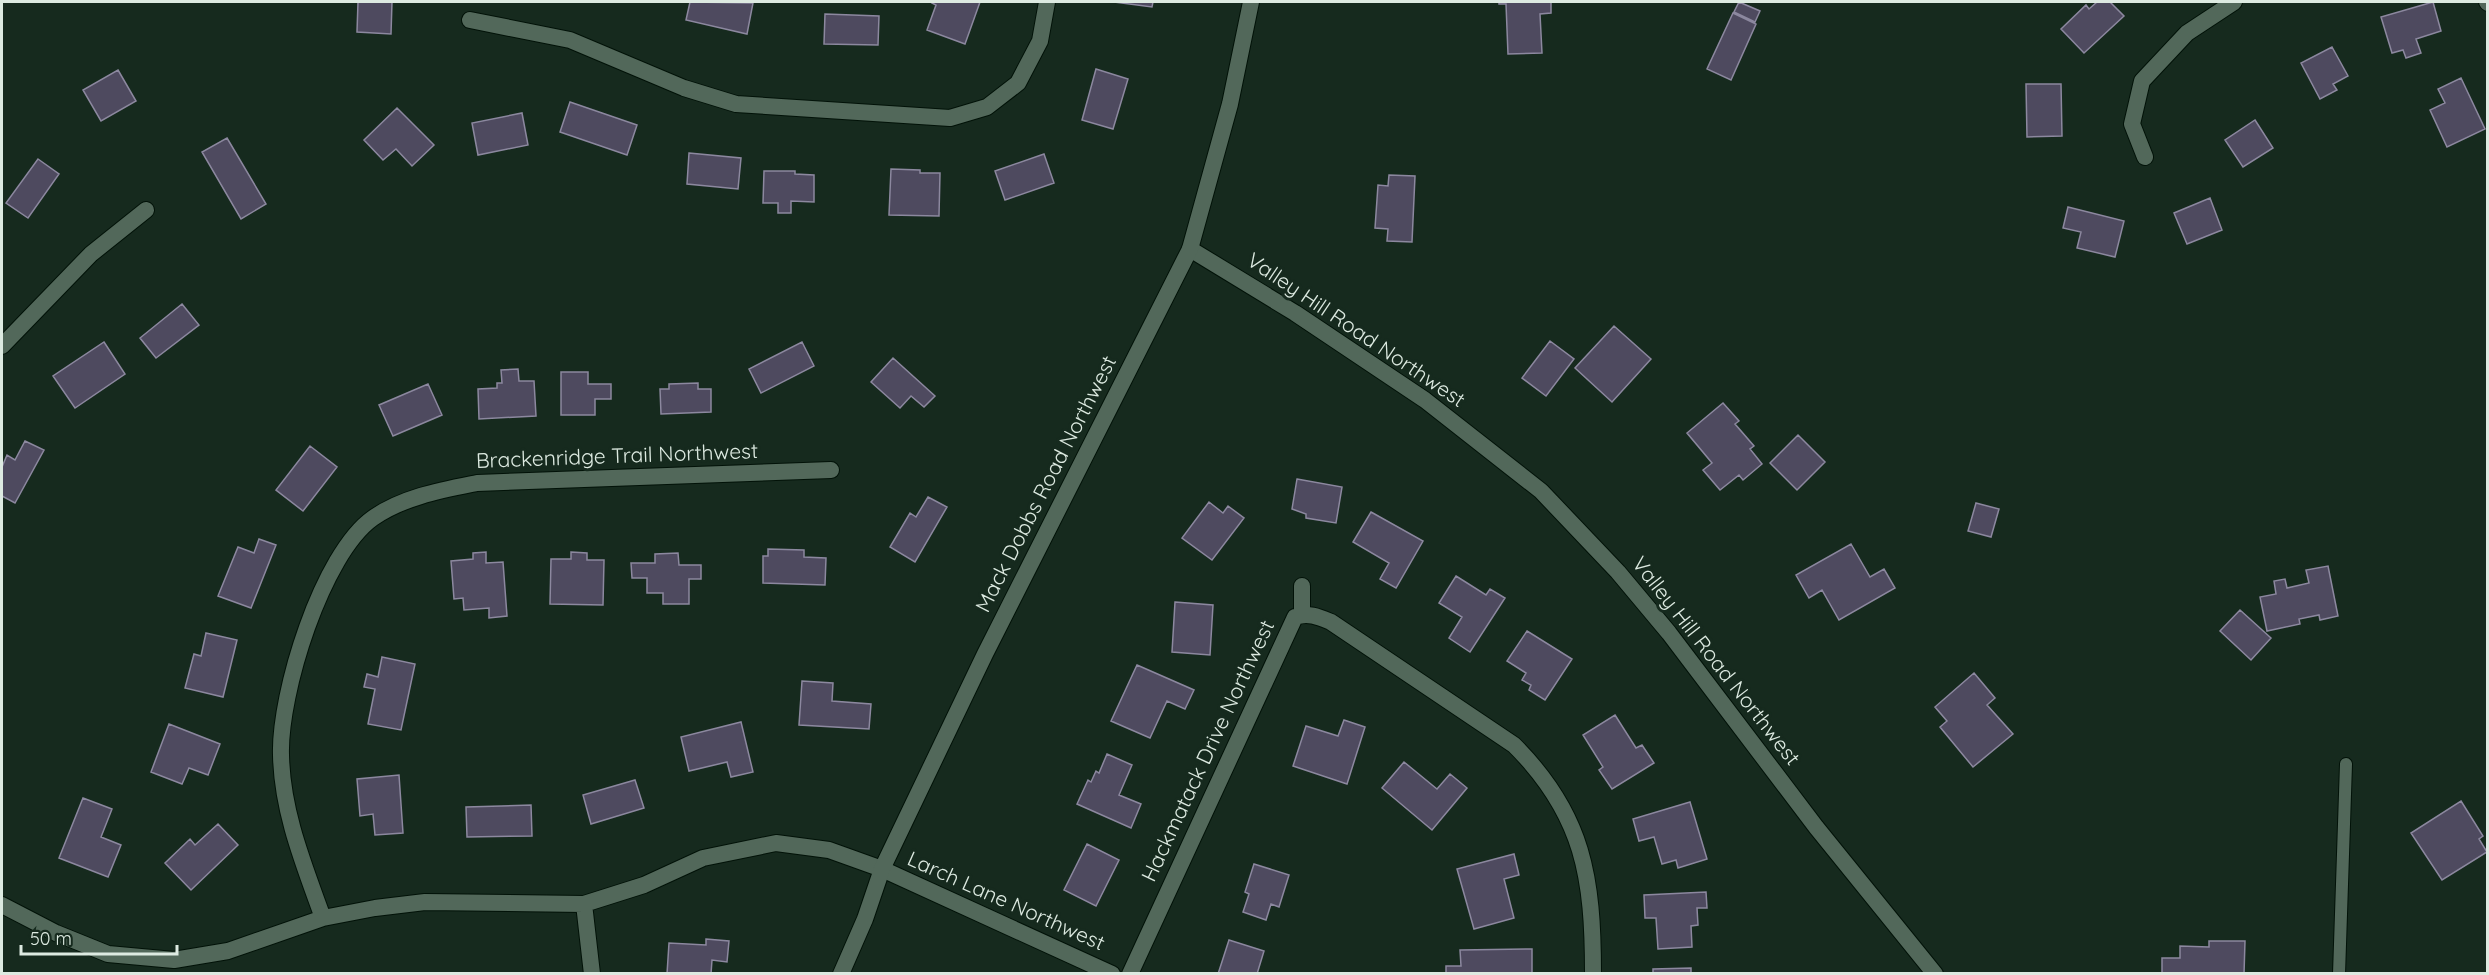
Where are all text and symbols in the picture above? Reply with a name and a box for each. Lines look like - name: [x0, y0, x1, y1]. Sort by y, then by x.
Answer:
- street label: Valley Hill Road Northwest: [1242, 246, 1471, 412]
- street label: Mack Dobbs Road Northwest: [969, 351, 1121, 616]
- street label: Brackenridge Trail Northwest: [475, 437, 758, 473]
- street label: Valley Hill Road Northwest: [1627, 551, 1806, 770]
- street label: Hackmatack Drive Northwest: [1135, 616, 1279, 885]
- street label: Larch Lane Northwest: [904, 845, 1109, 955]
- scale bar: [21, 918, 177, 956]
- text: 50 m: [30, 927, 72, 950]

